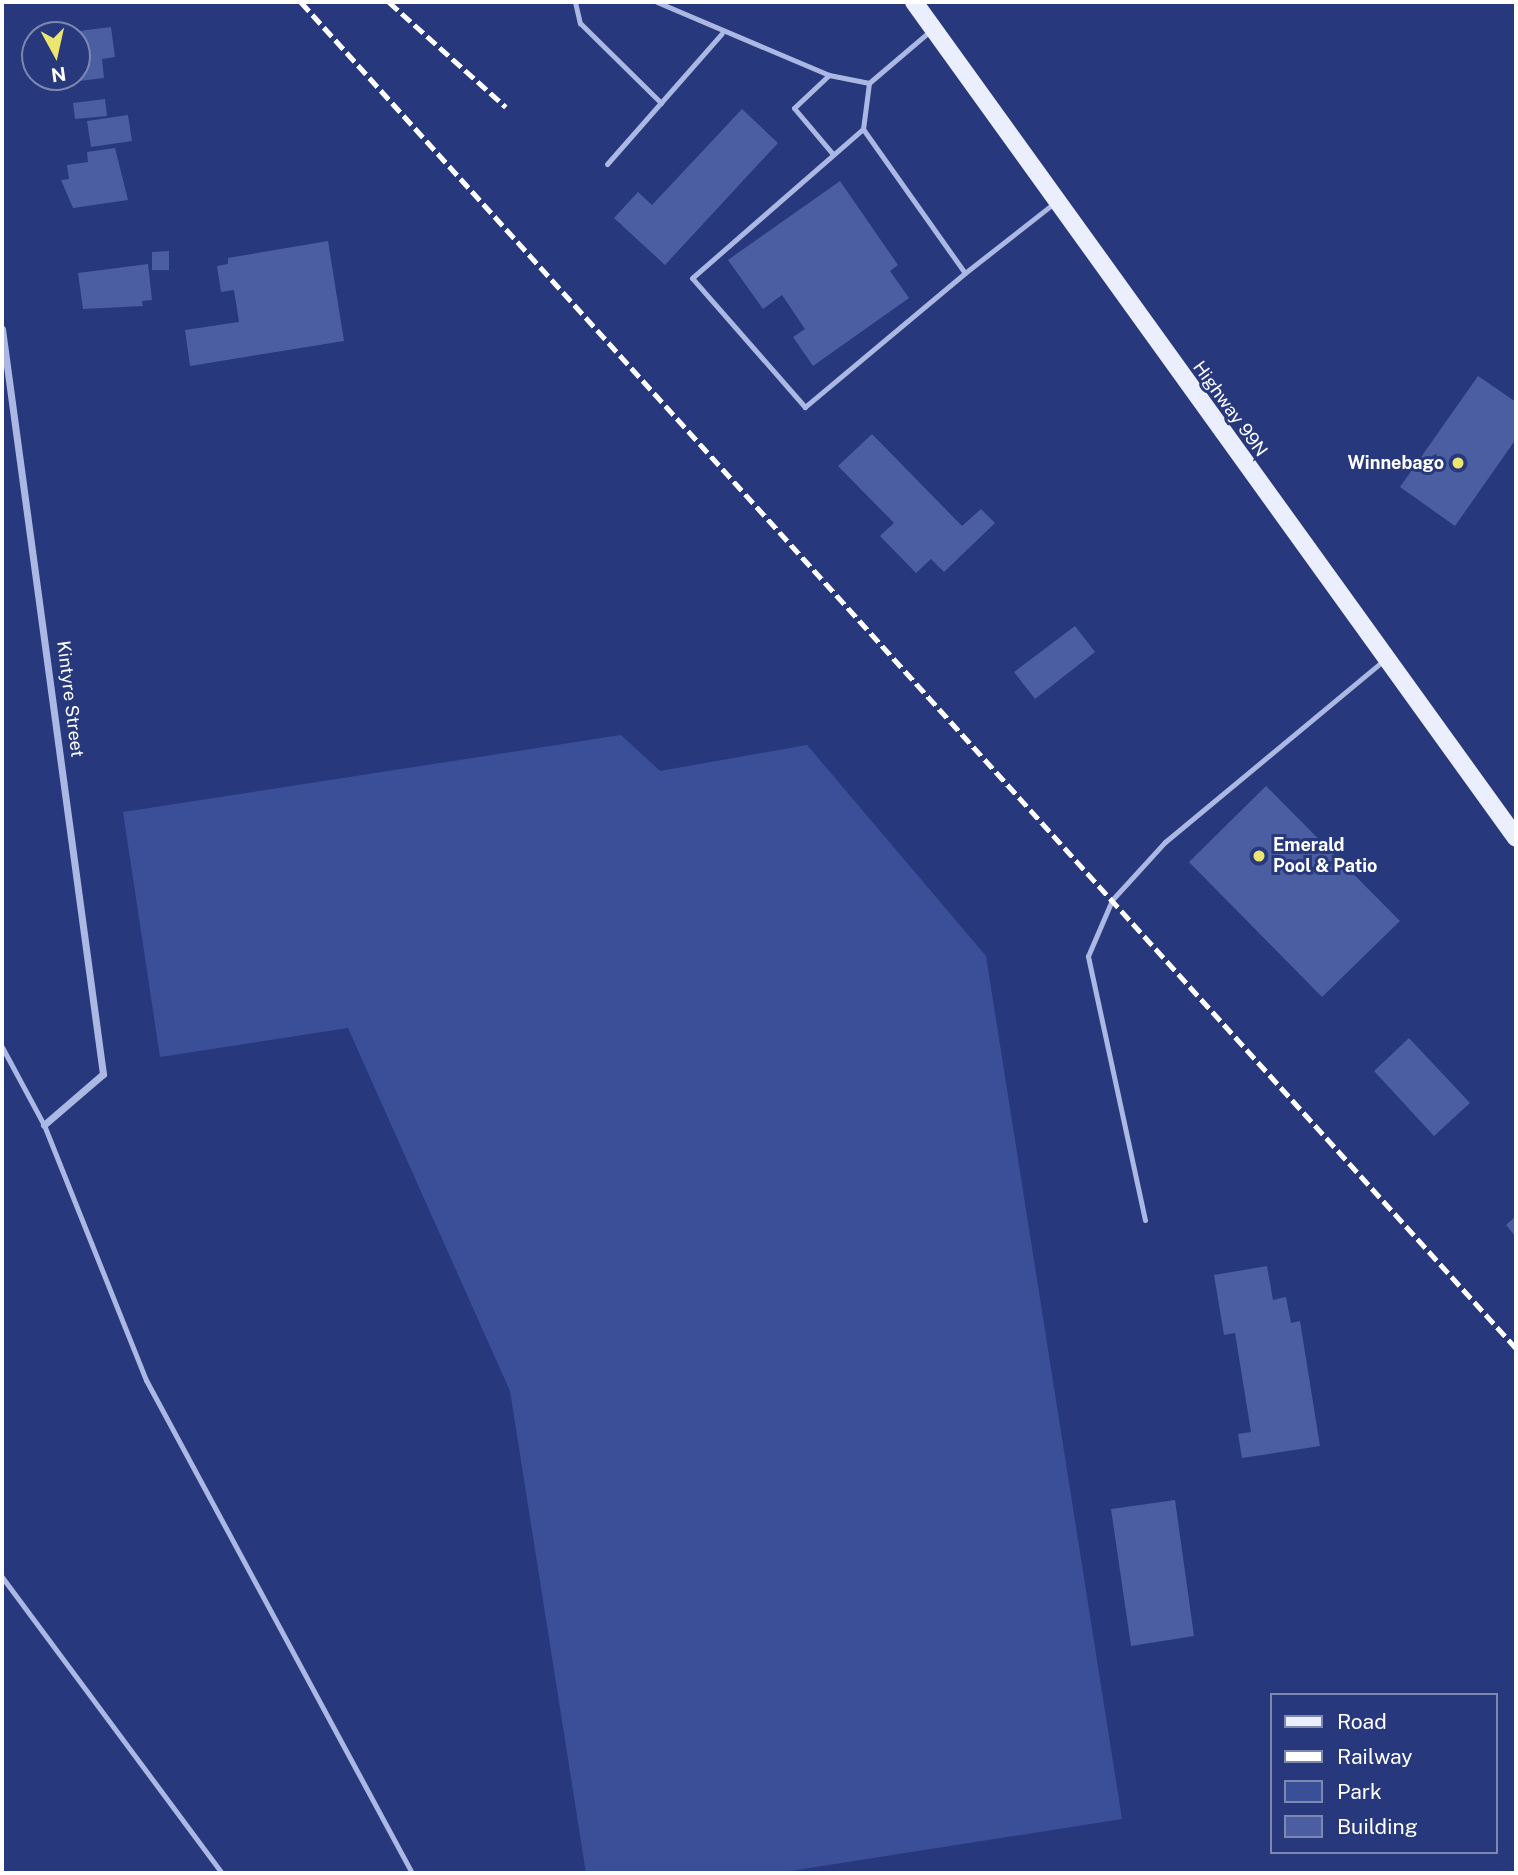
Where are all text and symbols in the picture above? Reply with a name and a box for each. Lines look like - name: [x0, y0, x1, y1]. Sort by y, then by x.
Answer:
- north arrow: [21, 21, 91, 91]
- text: N: [50, 63, 68, 87]
- street label: Highway 99N: [1188, 357, 1272, 461]
- place label: Winnebago: [1347, 452, 1444, 474]
- marker: Winnebago: [1450, 455, 1466, 471]
- street label: Kintyre Street: [52, 639, 88, 759]
- place label: Emerald Pool & Patio: [1273, 835, 1377, 878]
- marker: Emerald Pool & Patio: [1251, 848, 1267, 864]
- legend: [1270, 1693, 1497, 1854]
- text: Road: [1337, 1709, 1387, 1734]
- text: Railway: [1337, 1744, 1413, 1769]
- text: Park: [1337, 1779, 1382, 1804]
- text: Building: [1337, 1814, 1418, 1839]

